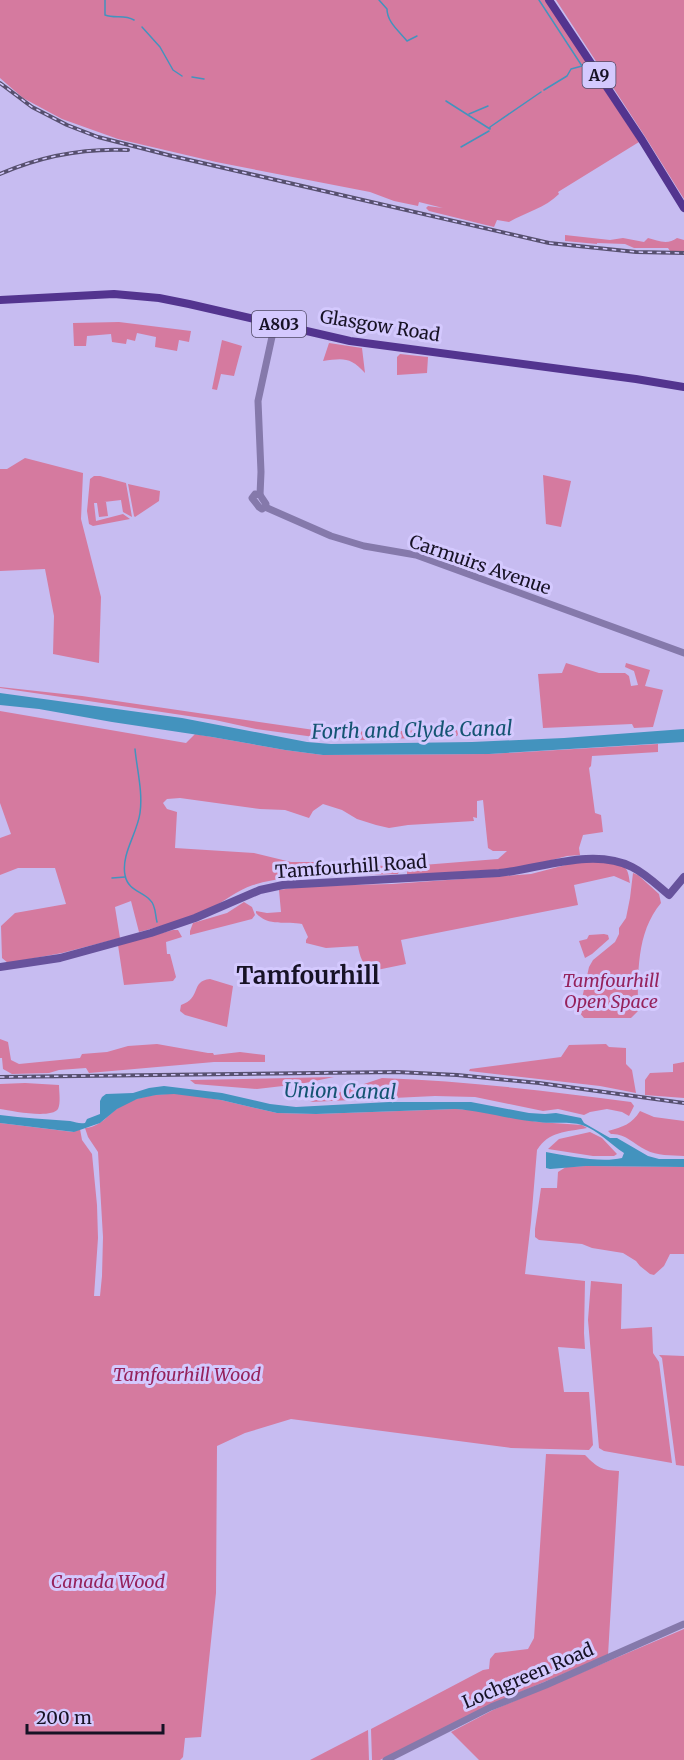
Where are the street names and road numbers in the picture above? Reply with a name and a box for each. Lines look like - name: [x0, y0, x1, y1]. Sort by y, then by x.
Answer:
- road number: A9: [582, 62, 616, 88]
- street label: Glasgow Road: [318, 305, 442, 346]
- road number: A803: [252, 311, 306, 337]
- street label: Carmuirs Avenue: [406, 530, 554, 600]
- street label: Tamfourhill Road: [274, 850, 428, 883]
- street label: Lochgreen Road: [459, 1637, 597, 1714]

